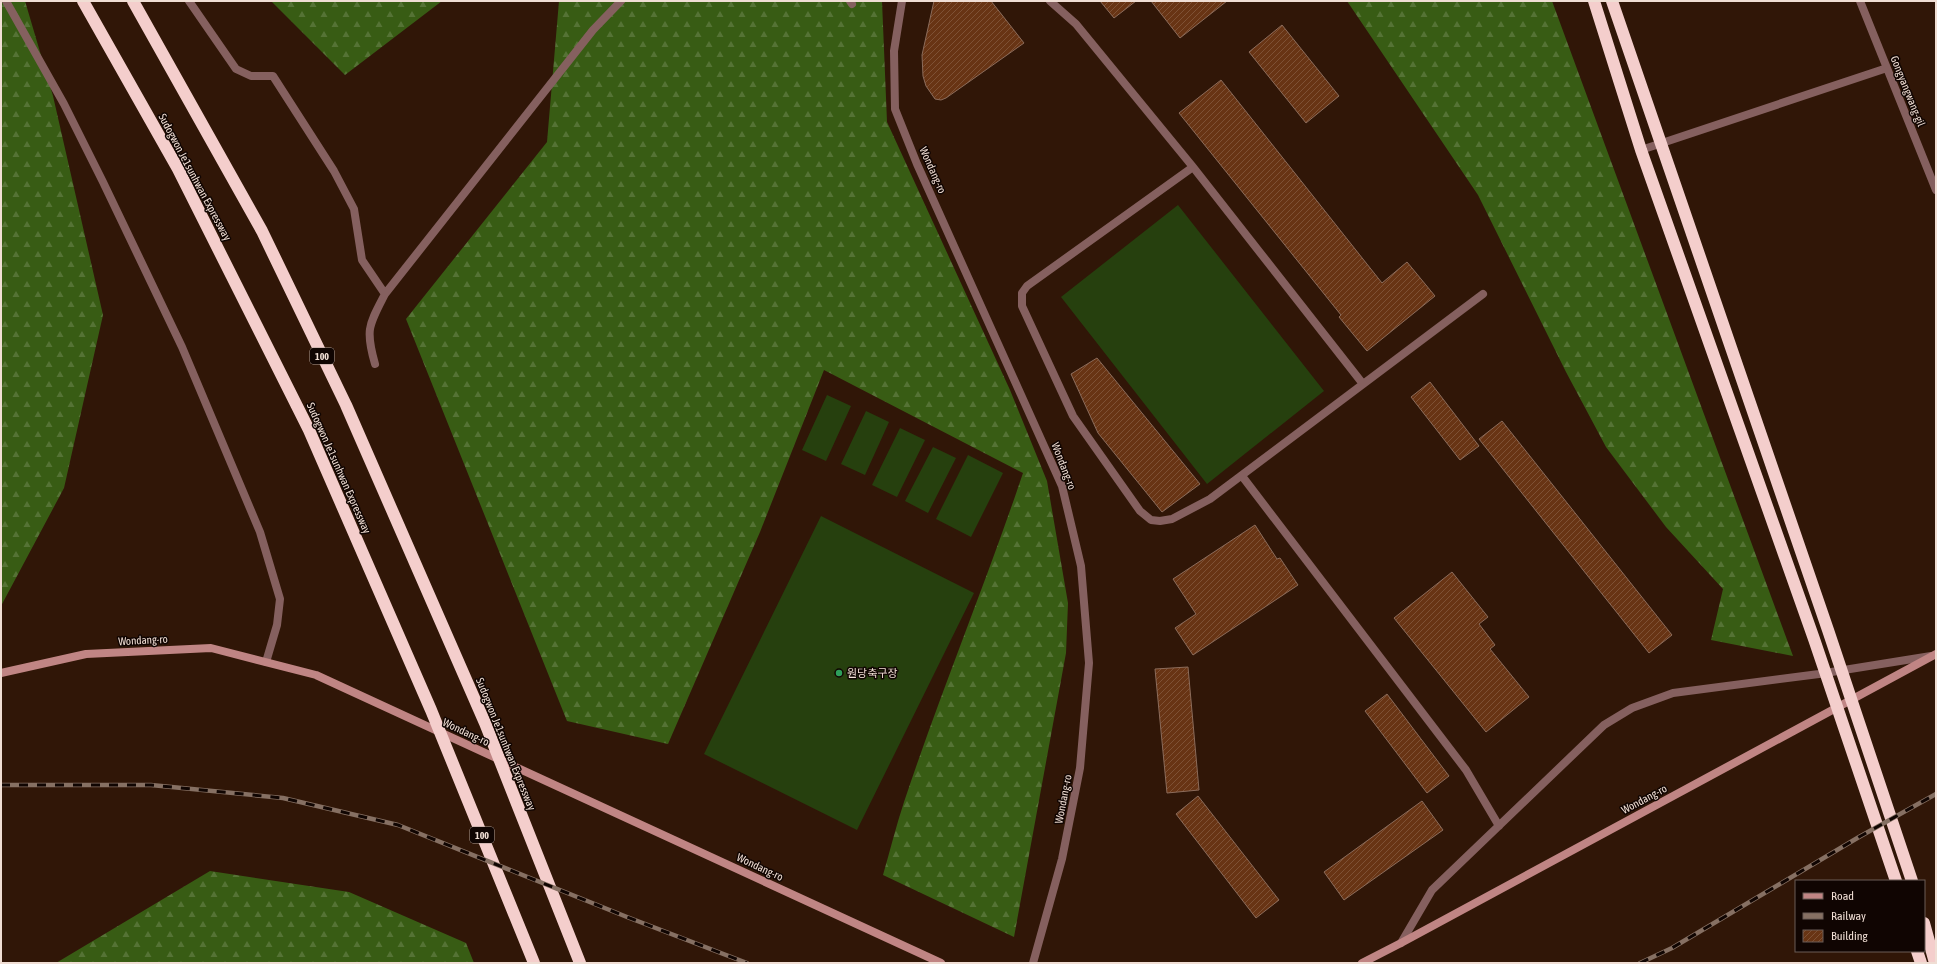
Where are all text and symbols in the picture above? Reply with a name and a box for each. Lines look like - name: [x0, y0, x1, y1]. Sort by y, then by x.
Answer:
- street label: Gongyangwang-gil: [1888, 54, 1928, 128]
- street label: Sudogwon Je1sunhwan Expressway: [156, 112, 234, 243]
- street label: Wondang-ro: [917, 145, 949, 195]
- road number: 100: [310, 348, 334, 364]
- street label: Sudogwon Je1sunhwan Expressway: [305, 401, 374, 536]
- street label: Wondang-ro: [1049, 441, 1079, 491]
- street label: Wondang-ro: [118, 633, 168, 647]
- place label: 원당축구장: [847, 667, 898, 679]
- marker: 원당축구장: [834, 668, 844, 678]
- street label: Sudogwon Je1sunhwan Expressway: [474, 676, 538, 812]
- street label: Wondang-ro: [441, 716, 491, 748]
- street label: Wondang-ro: [1052, 773, 1074, 825]
- street label: Wondang-ro: [1619, 782, 1669, 816]
- road number: 100: [470, 827, 494, 843]
- street label: Wondang-ro: [735, 851, 785, 883]
- legend: [1795, 880, 1925, 952]
- text: Road: [1831, 889, 1854, 903]
- text: Railway: [1831, 909, 1866, 923]
- text: Building: [1831, 929, 1869, 943]

